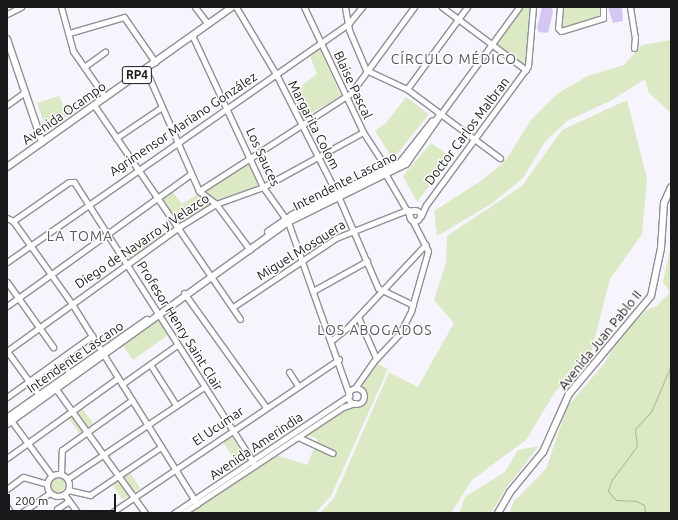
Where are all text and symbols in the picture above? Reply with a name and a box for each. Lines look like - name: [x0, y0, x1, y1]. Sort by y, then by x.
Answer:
- street label: Blaise Pascal: [330, 48, 376, 122]
- district label: CÍRCULO MÉDICO: [391, 51, 517, 67]
- road number: RP4: [121, 65, 153, 85]
- street label: Agrimensor Mariano González: [106, 69, 260, 179]
- street label: Doctor Carlos Malbran: [421, 74, 513, 188]
- street label: Avenida Ocampo: [19, 78, 109, 148]
- street label: Margarita Colom: [285, 78, 343, 172]
- street label: Los Sauces: [243, 125, 283, 189]
- street label: Intendente Lascano: [290, 148, 400, 214]
- street label: Diego de Navarro y Velazco: [72, 190, 212, 292]
- street label: Miguel Mosquera: [254, 217, 348, 283]
- district label: LA TOMA: [47, 228, 113, 244]
- street label: Profesor Henry Saint Clair: [134, 258, 226, 394]
- street label: Avenida Juan Pablo II: [555, 287, 645, 393]
- street label: Intendente Lascano: [24, 318, 126, 396]
- district label: LOS ABOGADOS: [317, 322, 433, 338]
- street label: El Ucumar: [189, 403, 247, 449]
- street label: Avenida Amerindia: [206, 409, 306, 483]
- scale bar: [10, 486, 118, 512]
- text: 200 m: [15, 494, 48, 507]

